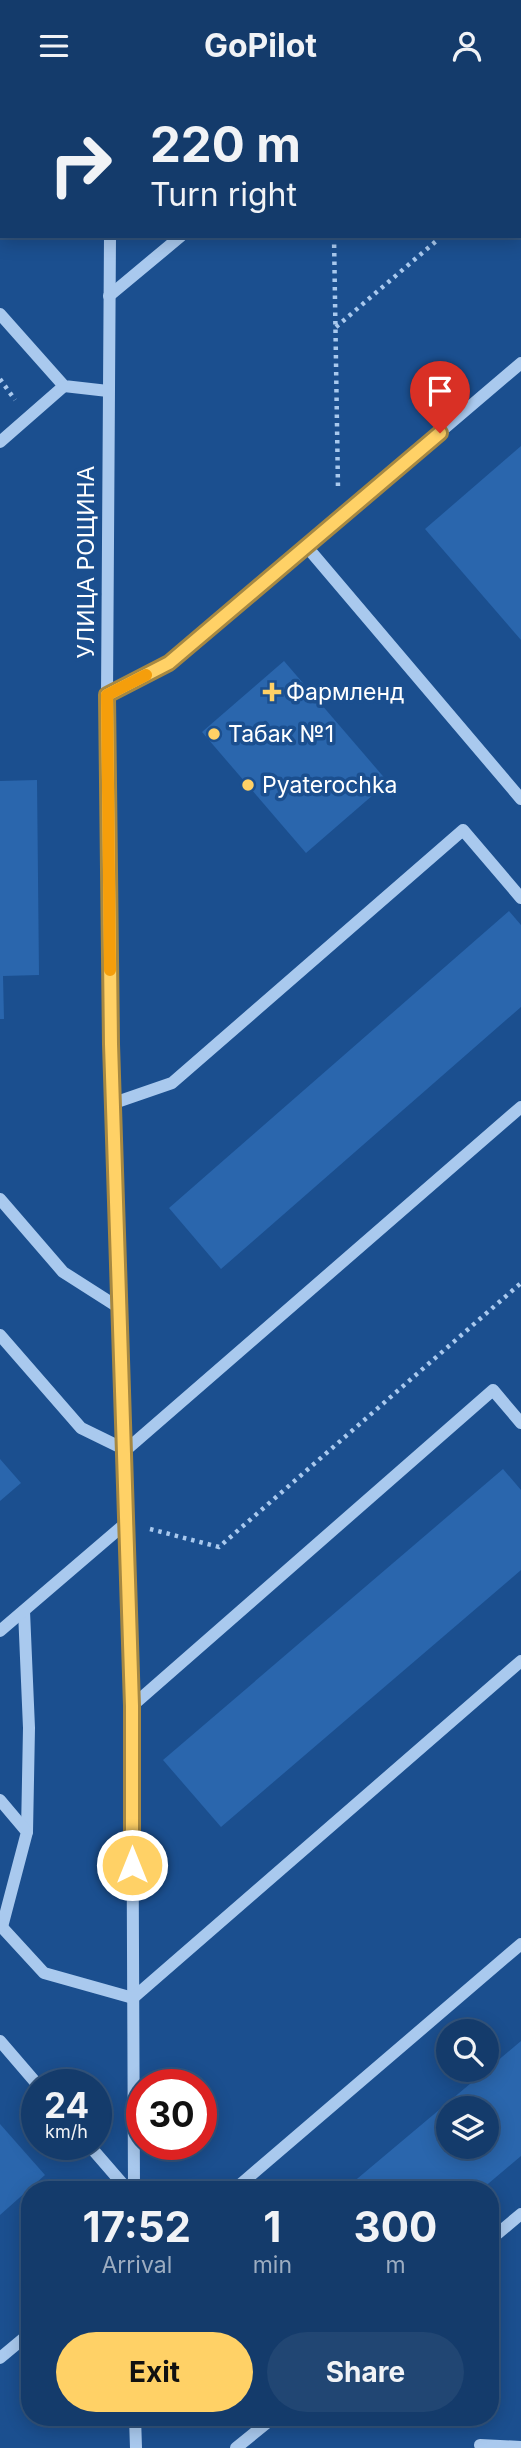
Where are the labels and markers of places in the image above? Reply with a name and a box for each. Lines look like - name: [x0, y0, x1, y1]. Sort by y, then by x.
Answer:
- pin: [410, 361, 470, 433]
- place label: Фармленд: [286, 678, 404, 706]
- marker: Фармленд: [264, 684, 280, 700]
- place label: Табак №1: [228, 720, 334, 748]
- marker: Табак №1: [206, 726, 222, 742]
- place label: Pyaterochka: [262, 771, 397, 799]
- marker: Pyaterochka: [240, 777, 256, 793]

